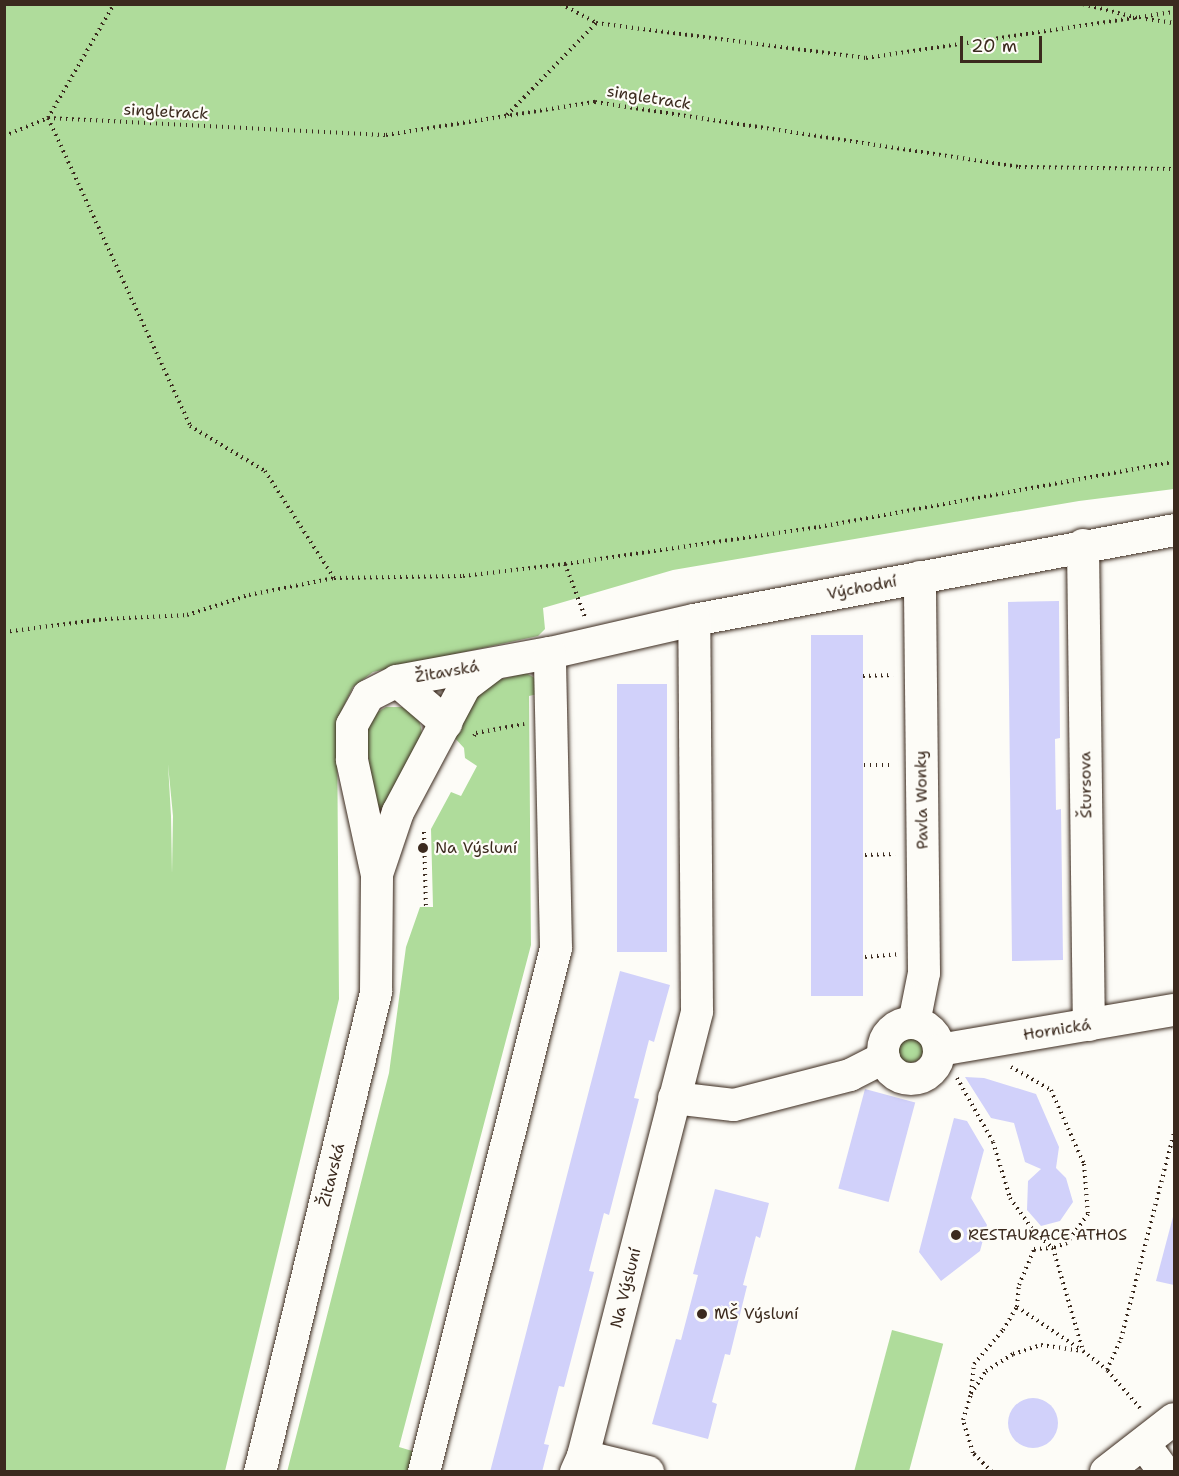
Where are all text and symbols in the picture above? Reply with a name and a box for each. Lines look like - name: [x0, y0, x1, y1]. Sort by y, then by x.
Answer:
- scale bar: [963, 24, 1046, 62]
- text: 20 m: [971, 34, 1017, 58]
- street label: singletrack: [606, 82, 692, 114]
- street label: singletrack: [123, 100, 209, 124]
- street label: Východní: [825, 572, 899, 604]
- street label: Žitavská: [413, 657, 481, 687]
- street label: Pavla Wonky: [912, 750, 932, 850]
- street label: Štursova: [1076, 751, 1096, 819]
- place label: Na Výsluní: [435, 838, 517, 858]
- marker: Na Výsluní: [416, 841, 430, 855]
- street label: Hornická: [1022, 1015, 1092, 1045]
- street label: Žitavská: [315, 1141, 349, 1209]
- place label: RESTAURACE ATHOS: [968, 1225, 1127, 1245]
- marker: RESTAURACE ATHOS: [949, 1228, 963, 1242]
- street label: Na Výsluní: [607, 1246, 645, 1330]
- place label: MŠ Výsluní: [714, 1304, 799, 1324]
- marker: MŠ Výsluní: [695, 1307, 709, 1321]

